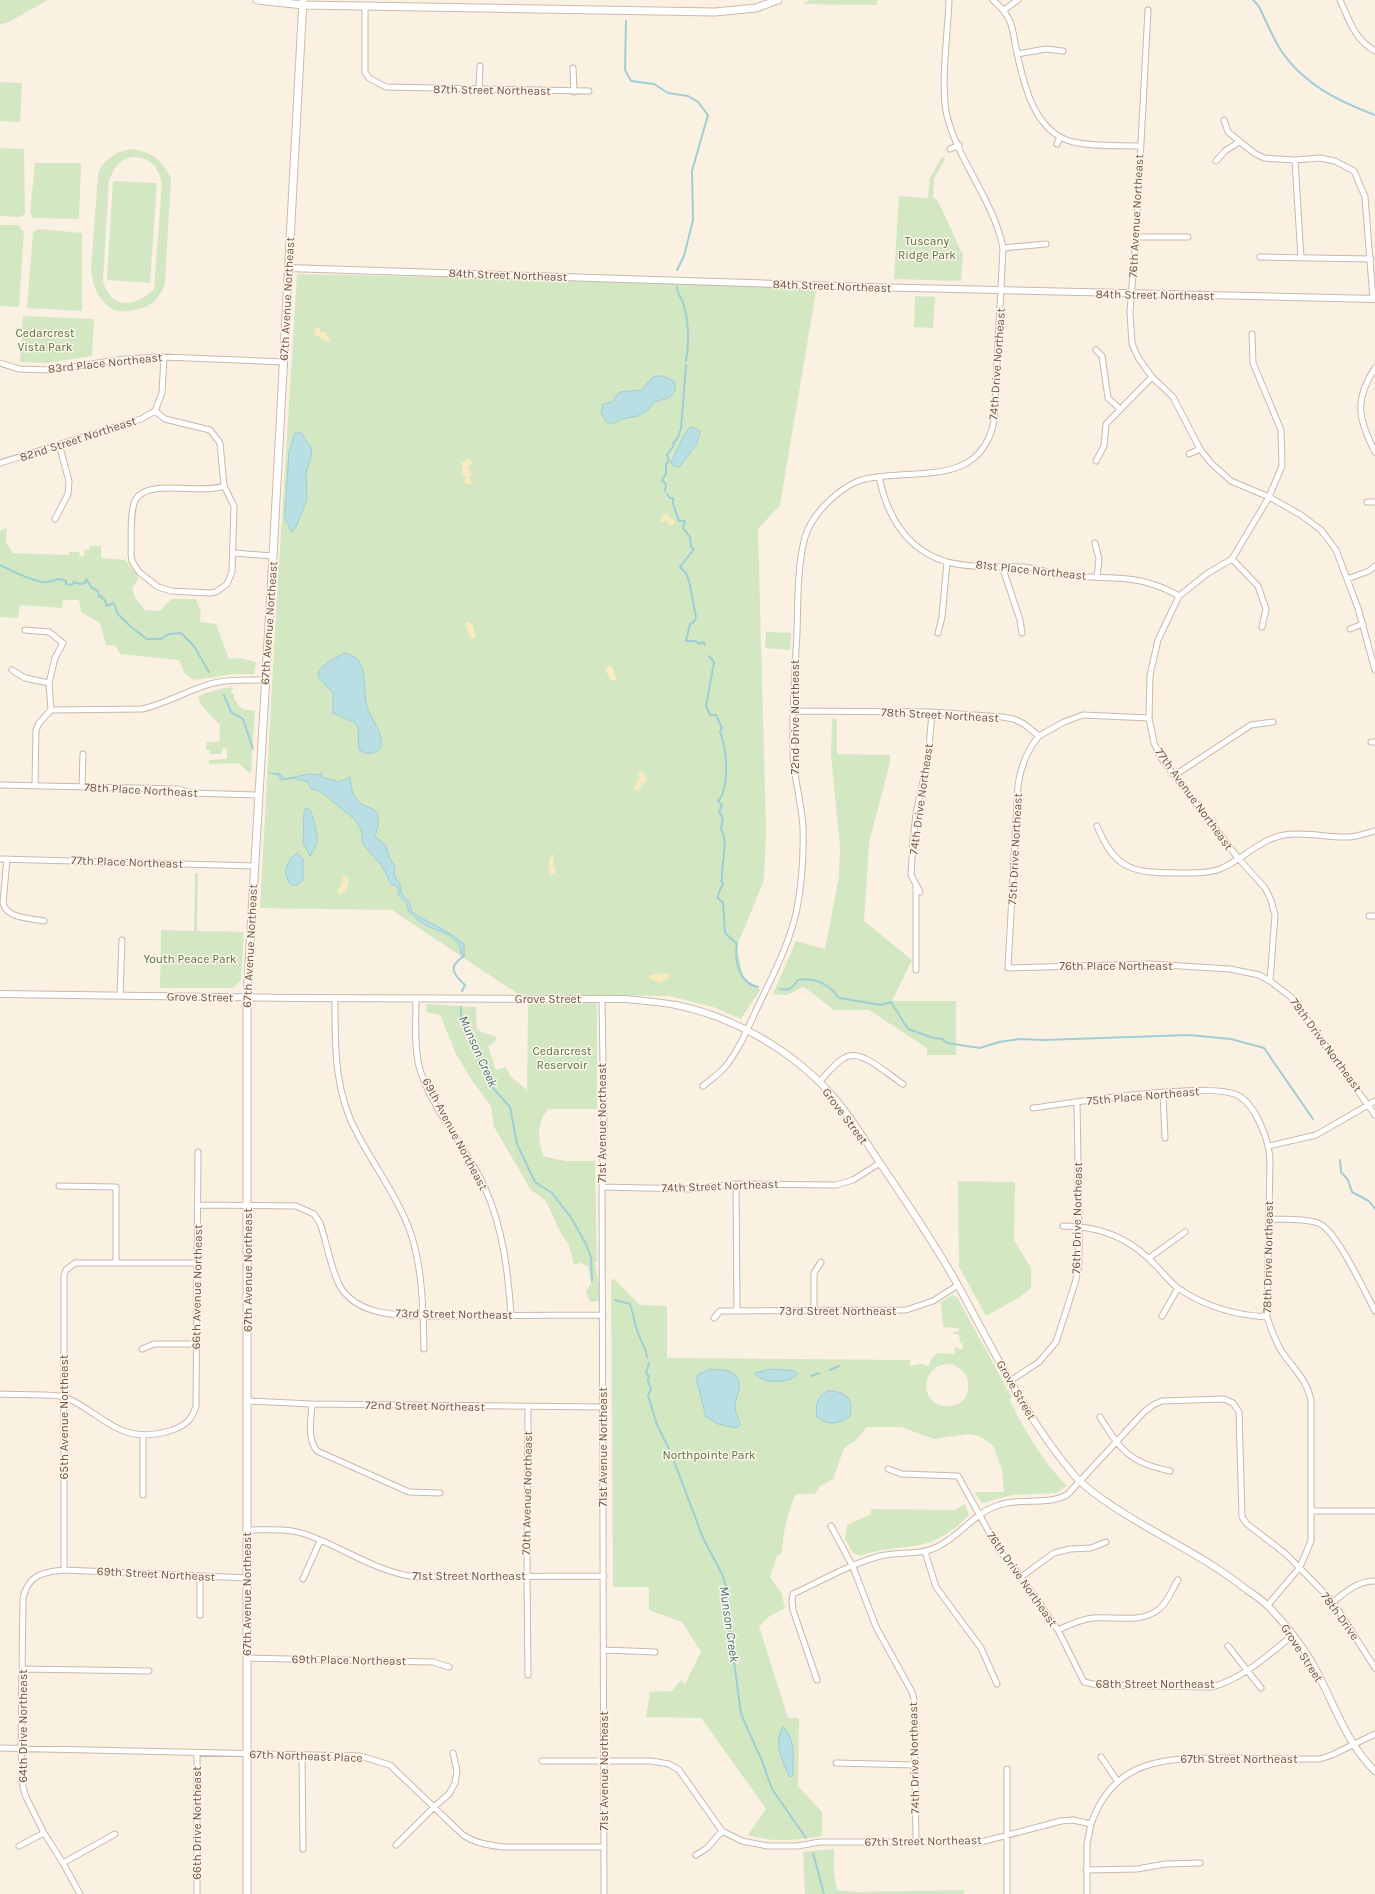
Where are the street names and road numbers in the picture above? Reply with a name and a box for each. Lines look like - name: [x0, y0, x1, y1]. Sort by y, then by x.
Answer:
- street label: 87th Street Northeast: [433, 82, 552, 98]
- street label: 76th Avenue Northeast: [1126, 153, 1146, 278]
- street label: 67th Avenue Northeast: [277, 236, 297, 361]
- street label: 84th Street Northeast: [448, 266, 568, 284]
- street label: 84th Street Northeast: [772, 277, 892, 295]
- street label: 84th Street Northeast: [1095, 287, 1215, 303]
- street label: 74th Drive Northeast: [986, 307, 1008, 420]
- street label: 83rd Place Northeast: [47, 350, 163, 376]
- street label: 82nd Street Northeast: [18, 413, 139, 464]
- street label: 81st Place Northeast: [975, 557, 1088, 583]
- street label: 67th Avenue Northeast: [258, 560, 280, 685]
- street label: 72nd Drive Northeast: [788, 659, 802, 775]
- street label: 78th Street Northeast: [881, 705, 1000, 725]
- street label: 74th Drive Northeast: [906, 742, 936, 856]
- street label: 77th Avenue Northeast: [1152, 745, 1236, 853]
- street label: 78th Place Northeast: [84, 780, 199, 800]
- street label: 75th Drive Northeast: [1005, 792, 1025, 905]
- street label: 77th Place Northeast: [71, 853, 184, 871]
- street label: 67th Avenue Northeast: [240, 883, 260, 1008]
- street label: 76th Place Northeast: [1059, 959, 1173, 973]
- street label: Grove Street: [167, 989, 234, 1005]
- street label: Grove Street: [515, 992, 582, 1006]
- street label: 79th Drive Northeast: [1287, 995, 1365, 1095]
- street label: 71st Avenue Northeast: [595, 1062, 609, 1183]
- street label: 69th Avenue Northeast: [419, 1075, 491, 1193]
- street label: 75th Place Northeast: [1086, 1084, 1201, 1108]
- street label: Grove Street: [819, 1085, 871, 1147]
- street label: 76th Drive Northeast: [1069, 1161, 1085, 1274]
- street label: 74th Street Northeast: [661, 1177, 779, 1195]
- street label: 78th Drive Northeast: [1260, 1200, 1276, 1314]
- street label: 67th Avenue Northeast: [241, 1208, 255, 1332]
- street label: 66th Avenue Northeast: [189, 1224, 205, 1350]
- street label: 73rd Street Northeast: [779, 1304, 897, 1318]
- street label: 73rd Street Northeast: [395, 1306, 513, 1322]
- street label: 65th Avenue Northeast: [57, 1354, 71, 1480]
- street label: Grove Street: [993, 1358, 1039, 1423]
- street label: 71st Avenue Northeast: [596, 1386, 610, 1507]
- street label: 72nd Street Northeast: [365, 1398, 486, 1414]
- street label: 70th Avenue Northeast: [519, 1430, 535, 1555]
- street label: 76th Drive Northeast: [984, 1529, 1060, 1629]
- street label: 67th Avenue Northeast: [240, 1532, 254, 1656]
- street label: 69th Street Northeast: [96, 1564, 216, 1584]
- street label: 71st Street Northeast: [412, 1569, 526, 1583]
- street label: 78th Drive: [1318, 1589, 1362, 1643]
- street label: Grove Street: [1278, 1621, 1326, 1685]
- street label: 69th Place Northeast: [292, 1652, 407, 1668]
- street label: 64th Drive Northeast: [16, 1669, 30, 1783]
- street label: 68th Street Northeast: [1095, 1677, 1215, 1691]
- street label: 74th Drive Northeast: [906, 1701, 922, 1814]
- street label: 71st Avenue Northeast: [597, 1710, 611, 1831]
- street label: 67th Northeast Place: [249, 1747, 363, 1765]
- street label: 67th Street Northeast: [1180, 1752, 1298, 1766]
- street label: 66th Drive Northeast: [190, 1766, 204, 1880]
- street label: 67th Street Northeast: [864, 1833, 982, 1849]

